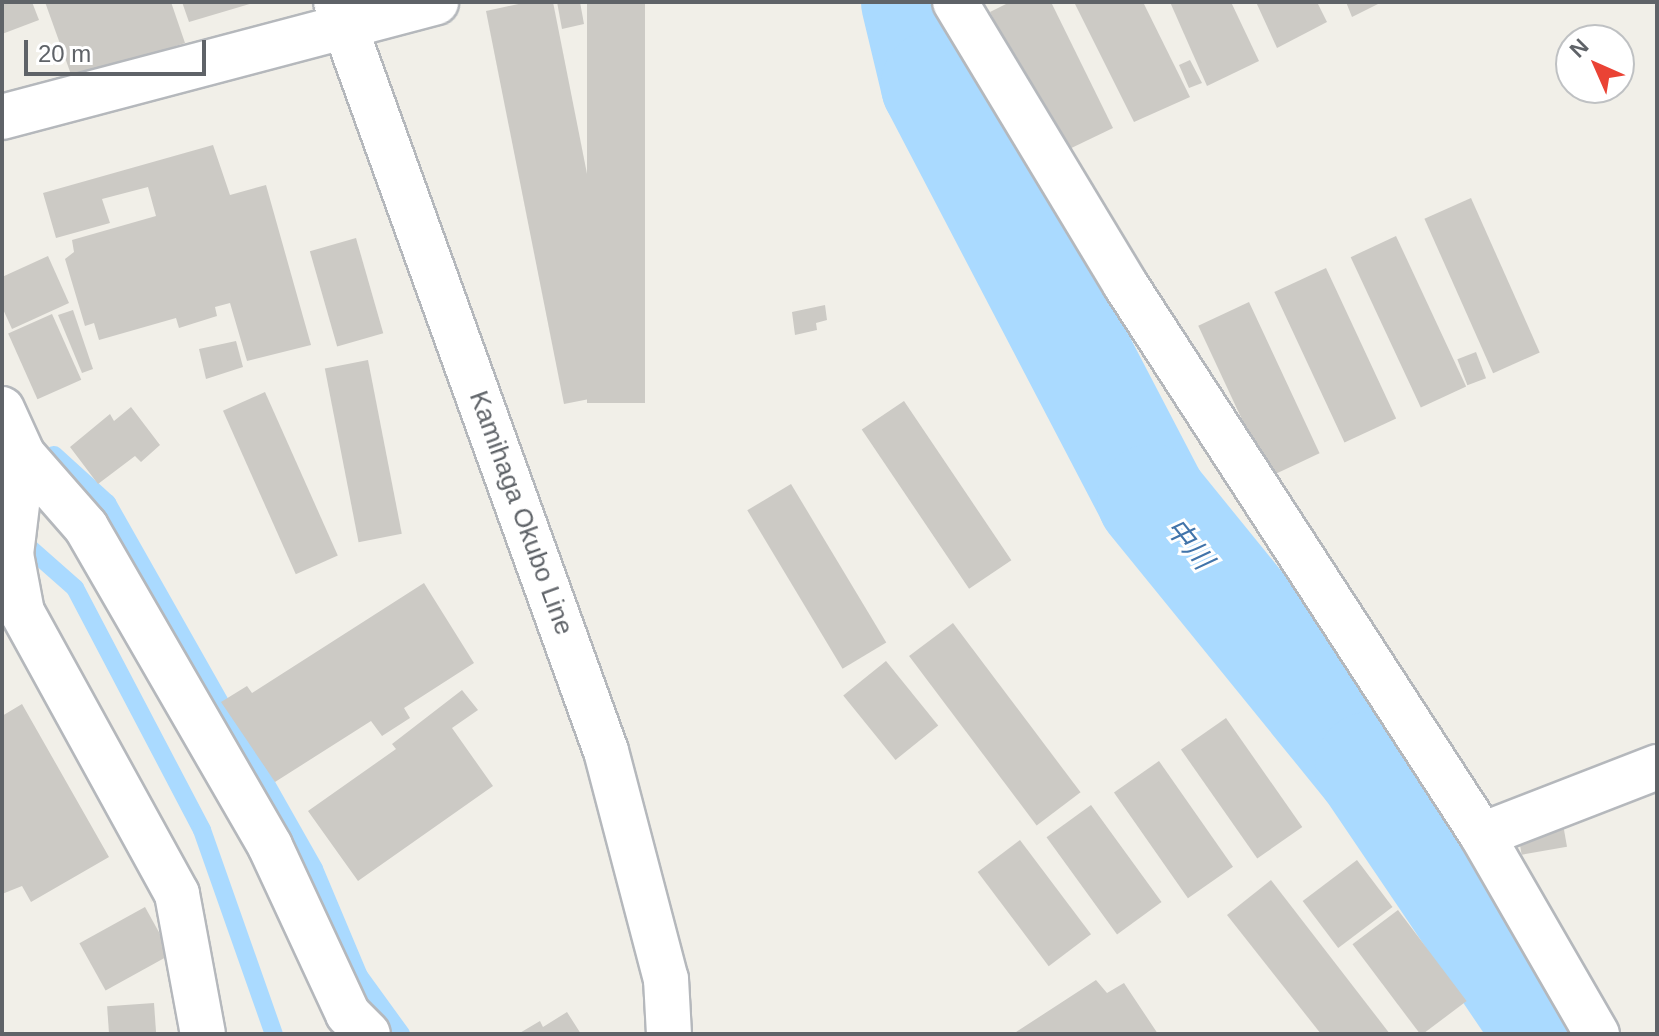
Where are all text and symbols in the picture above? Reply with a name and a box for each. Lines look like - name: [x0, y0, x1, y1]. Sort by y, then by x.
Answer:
- scale bar: [28, 24, 210, 74]
- north arrow: [1555, 24, 1635, 104]
- text: N: [1565, 34, 1594, 63]
- text: 20 m: [38, 40, 91, 67]
- street label: Kamihaga Okubo Line: [462, 387, 580, 639]
- water label: 中川: [1158, 512, 1220, 576]

